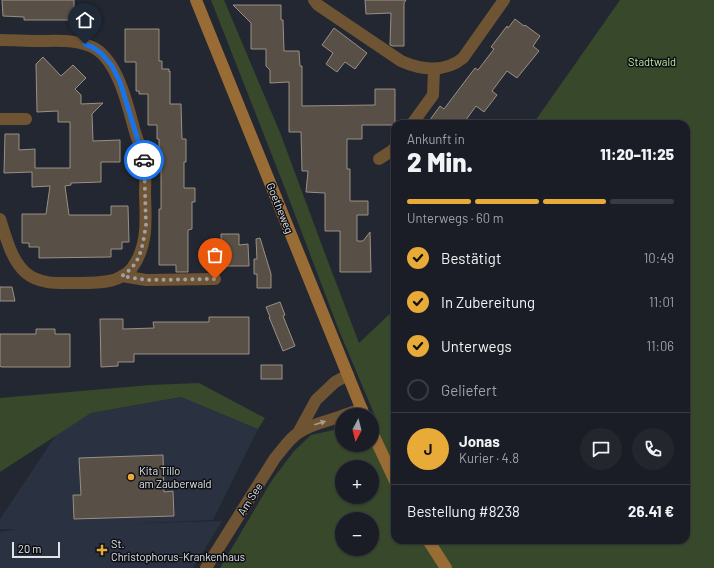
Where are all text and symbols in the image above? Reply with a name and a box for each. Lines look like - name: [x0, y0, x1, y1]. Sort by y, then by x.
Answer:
- pin: [68, 3, 102, 44]
- icon: home: [74, 9, 96, 31]
- park label: Stadtwald: [628, 55, 676, 68]
- text: Ankunft in: [407, 131, 465, 147]
- courier: [124, 140, 164, 180]
- text: 11:20–11:25: [600, 145, 674, 163]
- text: 2 Min.: [407, 146, 473, 177]
- icon: car: [133, 149, 155, 171]
- street label: Goetheweg: [264, 181, 297, 235]
- text: Unterwegs · 60 m: [407, 210, 504, 226]
- pin: [198, 238, 232, 279]
- icon: bag: [204, 244, 226, 266]
- icon: check: [407, 247, 429, 269]
- text: Bestätigt: [441, 249, 501, 267]
- text: 10:49: [644, 250, 674, 266]
- icon: check: [407, 291, 429, 313]
- text: In Zubereitung: [441, 293, 535, 311]
- text: 11:01: [649, 294, 674, 310]
- icon: check: [407, 335, 429, 357]
- text: Unterwegs: [441, 337, 512, 355]
- text: 11:06: [646, 338, 674, 354]
- text: Geliefert: [441, 381, 497, 399]
- north arrow: [335, 408, 379, 452]
- map controls: [335, 408, 379, 556]
- one-way arrow: [314, 420, 326, 426]
- button: chat: [580, 428, 622, 470]
- button: phone: [632, 428, 674, 470]
- text: Jonas: [459, 432, 500, 450]
- text: J: [424, 440, 432, 458]
- text: Kurier · 4.8: [459, 450, 519, 466]
- button: +: [335, 460, 379, 504]
- place label: Kita Tillo am Zauberwald: [139, 464, 212, 490]
- marker: Kita Tillo am Zauberwald: [126, 472, 136, 482]
- street label: Am See: [234, 480, 265, 517]
- text: Bestellung #8238: [407, 502, 520, 520]
- text: 26.41 €: [628, 502, 674, 520]
- button: −: [335, 512, 379, 556]
- place label: St. Christophorus-Krankenhaus: [111, 537, 245, 563]
- scale bar: [12, 540, 60, 559]
- text: 20 m: [18, 542, 41, 555]
- marker: St. Christophorus-Krankenhaus: [96, 544, 108, 556]

